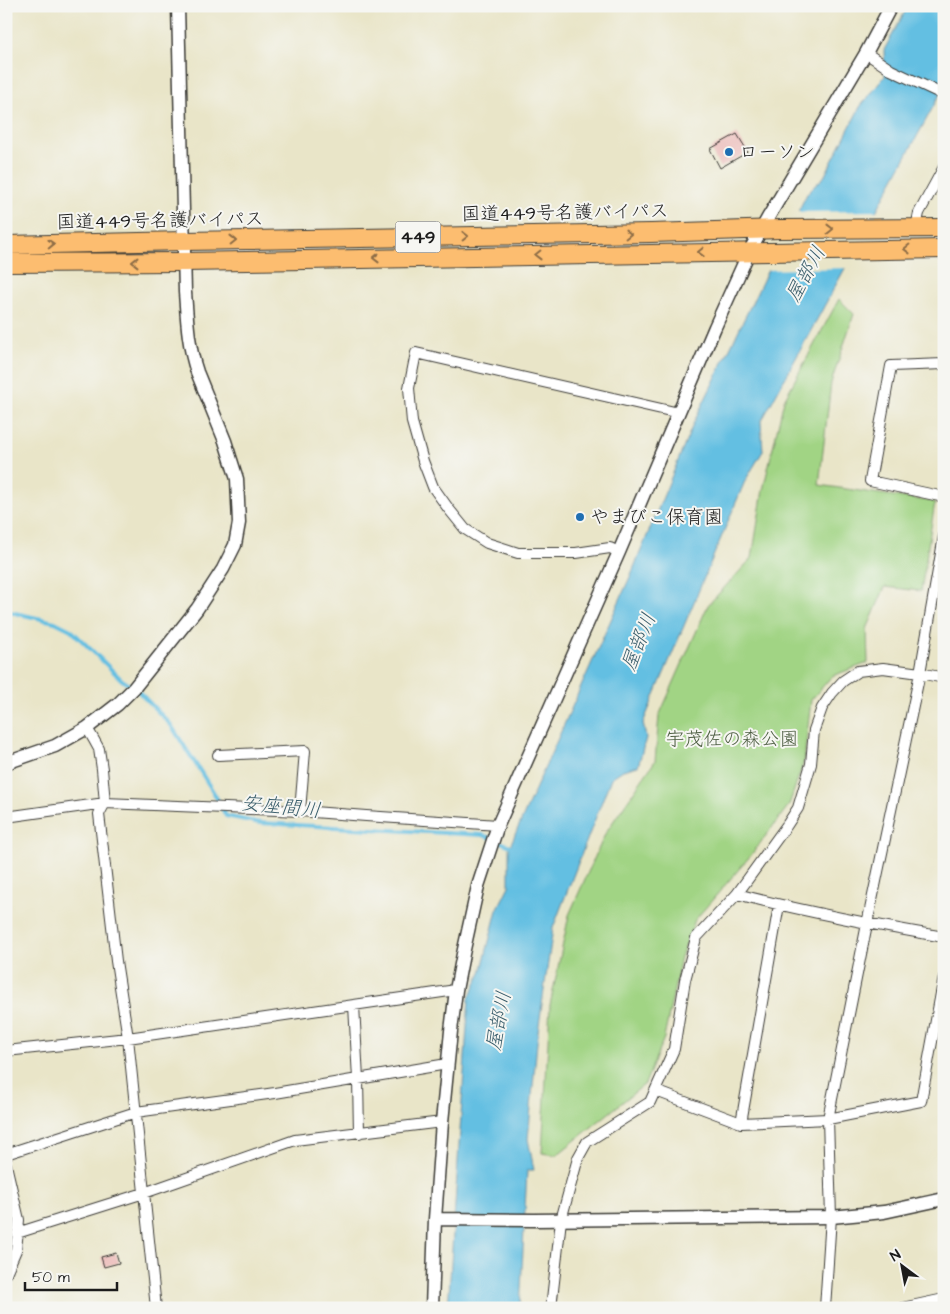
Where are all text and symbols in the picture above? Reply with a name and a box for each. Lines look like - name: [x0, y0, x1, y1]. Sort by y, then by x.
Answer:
- place label: ローソン: [739, 139, 815, 166]
- marker: ローソン: [723, 146, 735, 158]
- street label: 国道449号名護バイパス: [461, 198, 669, 228]
- street label: 国道449号名護バイパス: [56, 206, 264, 236]
- road number: 449: [396, 222, 440, 252]
- one-way arrow: [826, 223, 834, 234]
- one-way arrow: [624, 229, 632, 239]
- one-way arrow: [462, 231, 470, 241]
- one-way arrow: [230, 235, 237, 245]
- one-way arrow: [48, 239, 55, 249]
- water label: 屋部川: [779, 241, 833, 307]
- one-way arrow: [903, 244, 911, 255]
- one-way arrow: [696, 247, 704, 257]
- one-way arrow: [534, 250, 542, 260]
- one-way arrow: [372, 253, 380, 264]
- one-way arrow: [131, 257, 138, 267]
- place label: やまびこ保育園: [590, 504, 723, 531]
- marker: やまびこ保育園: [574, 511, 586, 523]
- water label: 屋部川: [615, 609, 663, 675]
- park label: 宇茂佐の森公園: [665, 726, 799, 753]
- water label: 安座間川: [240, 789, 322, 825]
- water label: 屋部川: [480, 989, 518, 1053]
- north arrow: [878, 1242, 928, 1292]
- text: N: [887, 1245, 905, 1267]
- scale bar: [25, 1259, 118, 1291]
- text: 50 m: [32, 1267, 70, 1288]

